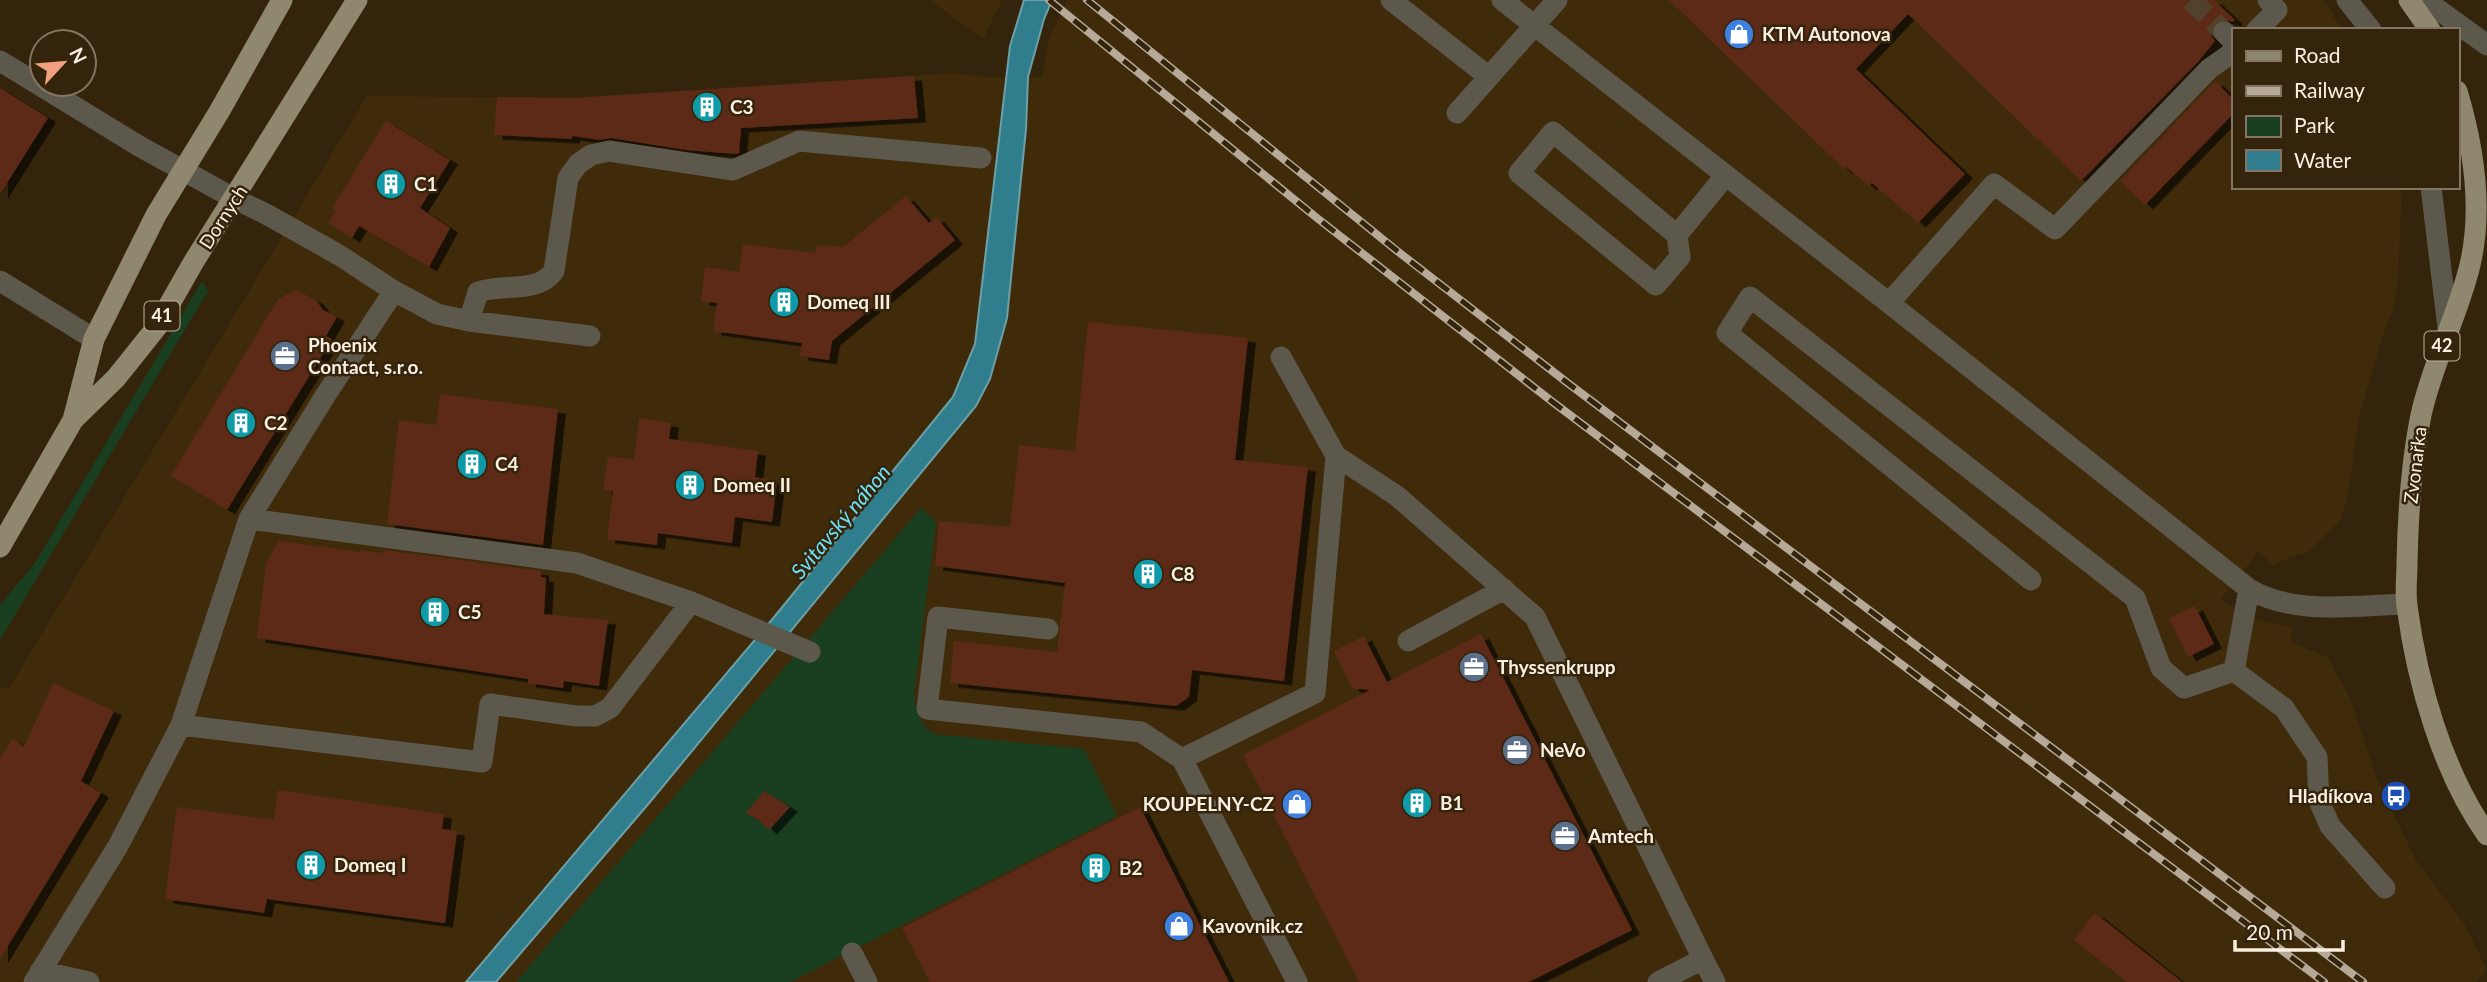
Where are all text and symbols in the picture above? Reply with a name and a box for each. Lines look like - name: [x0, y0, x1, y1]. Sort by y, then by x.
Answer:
- shop icon: KTM Autonova: [1722, 17, 1756, 51]
- place label: KTM Autonova: [1762, 22, 1891, 45]
- north arrow: [28, 28, 98, 98]
- legend: [2232, 28, 2459, 189]
- text: Road: [2294, 42, 2341, 67]
- text: N: [65, 44, 92, 67]
- text: Railway: [2294, 77, 2365, 102]
- building icon: C3: [690, 90, 724, 124]
- place label: C3: [730, 95, 754, 118]
- text: Park: [2294, 112, 2335, 137]
- text: Water: [2294, 147, 2351, 172]
- building icon: C1: [374, 167, 408, 201]
- place label: C1: [414, 172, 438, 195]
- street label: Dornych: [193, 180, 252, 253]
- building icon: Domeq III: [767, 285, 801, 319]
- place label: Domeq III: [807, 290, 891, 313]
- road number: 41: [144, 302, 180, 330]
- road number: 42: [2424, 332, 2460, 360]
- place label: Phoenix Contact, s.r.o.: [308, 333, 423, 378]
- office icon: Phoenix Contact, s.r.o.: [268, 339, 302, 373]
- building icon: C2: [224, 406, 258, 440]
- place label: C2: [264, 411, 288, 434]
- street label: Zvonařka: [2398, 425, 2431, 505]
- building icon: C4: [455, 447, 489, 481]
- place label: C4: [495, 452, 519, 475]
- water label: Svitavský náhon: [785, 459, 895, 583]
- building icon: Domeq II: [673, 468, 707, 502]
- place label: Domeq II: [713, 473, 791, 496]
- building icon: C8: [1131, 557, 1165, 591]
- place label: C8: [1171, 562, 1195, 585]
- building icon: C5: [418, 595, 452, 629]
- place label: C5: [458, 600, 482, 623]
- office icon: Thyssenkrupp: [1457, 650, 1491, 684]
- place label: Thyssenkrupp: [1497, 655, 1616, 678]
- office icon: NeVo: [1500, 733, 1534, 767]
- place label: NeVo: [1540, 738, 1586, 761]
- bus stop icon: Hladíkova: [2379, 779, 2413, 813]
- place label: Hladíkova: [2288, 784, 2373, 807]
- building icon: B1: [1400, 786, 1434, 820]
- shop icon: KOUPELNY-CZ: [1280, 787, 1314, 821]
- place label: B1: [1440, 791, 1464, 814]
- place label: KOUPELNY-CZ: [1143, 792, 1274, 815]
- office icon: Amtech: [1548, 819, 1582, 853]
- place label: Amtech: [1587, 824, 1654, 847]
- building icon: Domeq I: [294, 848, 328, 882]
- building icon: B2: [1079, 851, 1113, 885]
- place label: Domeq I: [334, 853, 406, 876]
- place label: B2: [1119, 856, 1143, 879]
- scale bar: [2235, 908, 2344, 952]
- shop icon: Kavovnik.cz: [1162, 909, 1196, 943]
- place label: Kavovnik.cz: [1202, 914, 1303, 937]
- text: 20 m: [2246, 919, 2293, 944]

